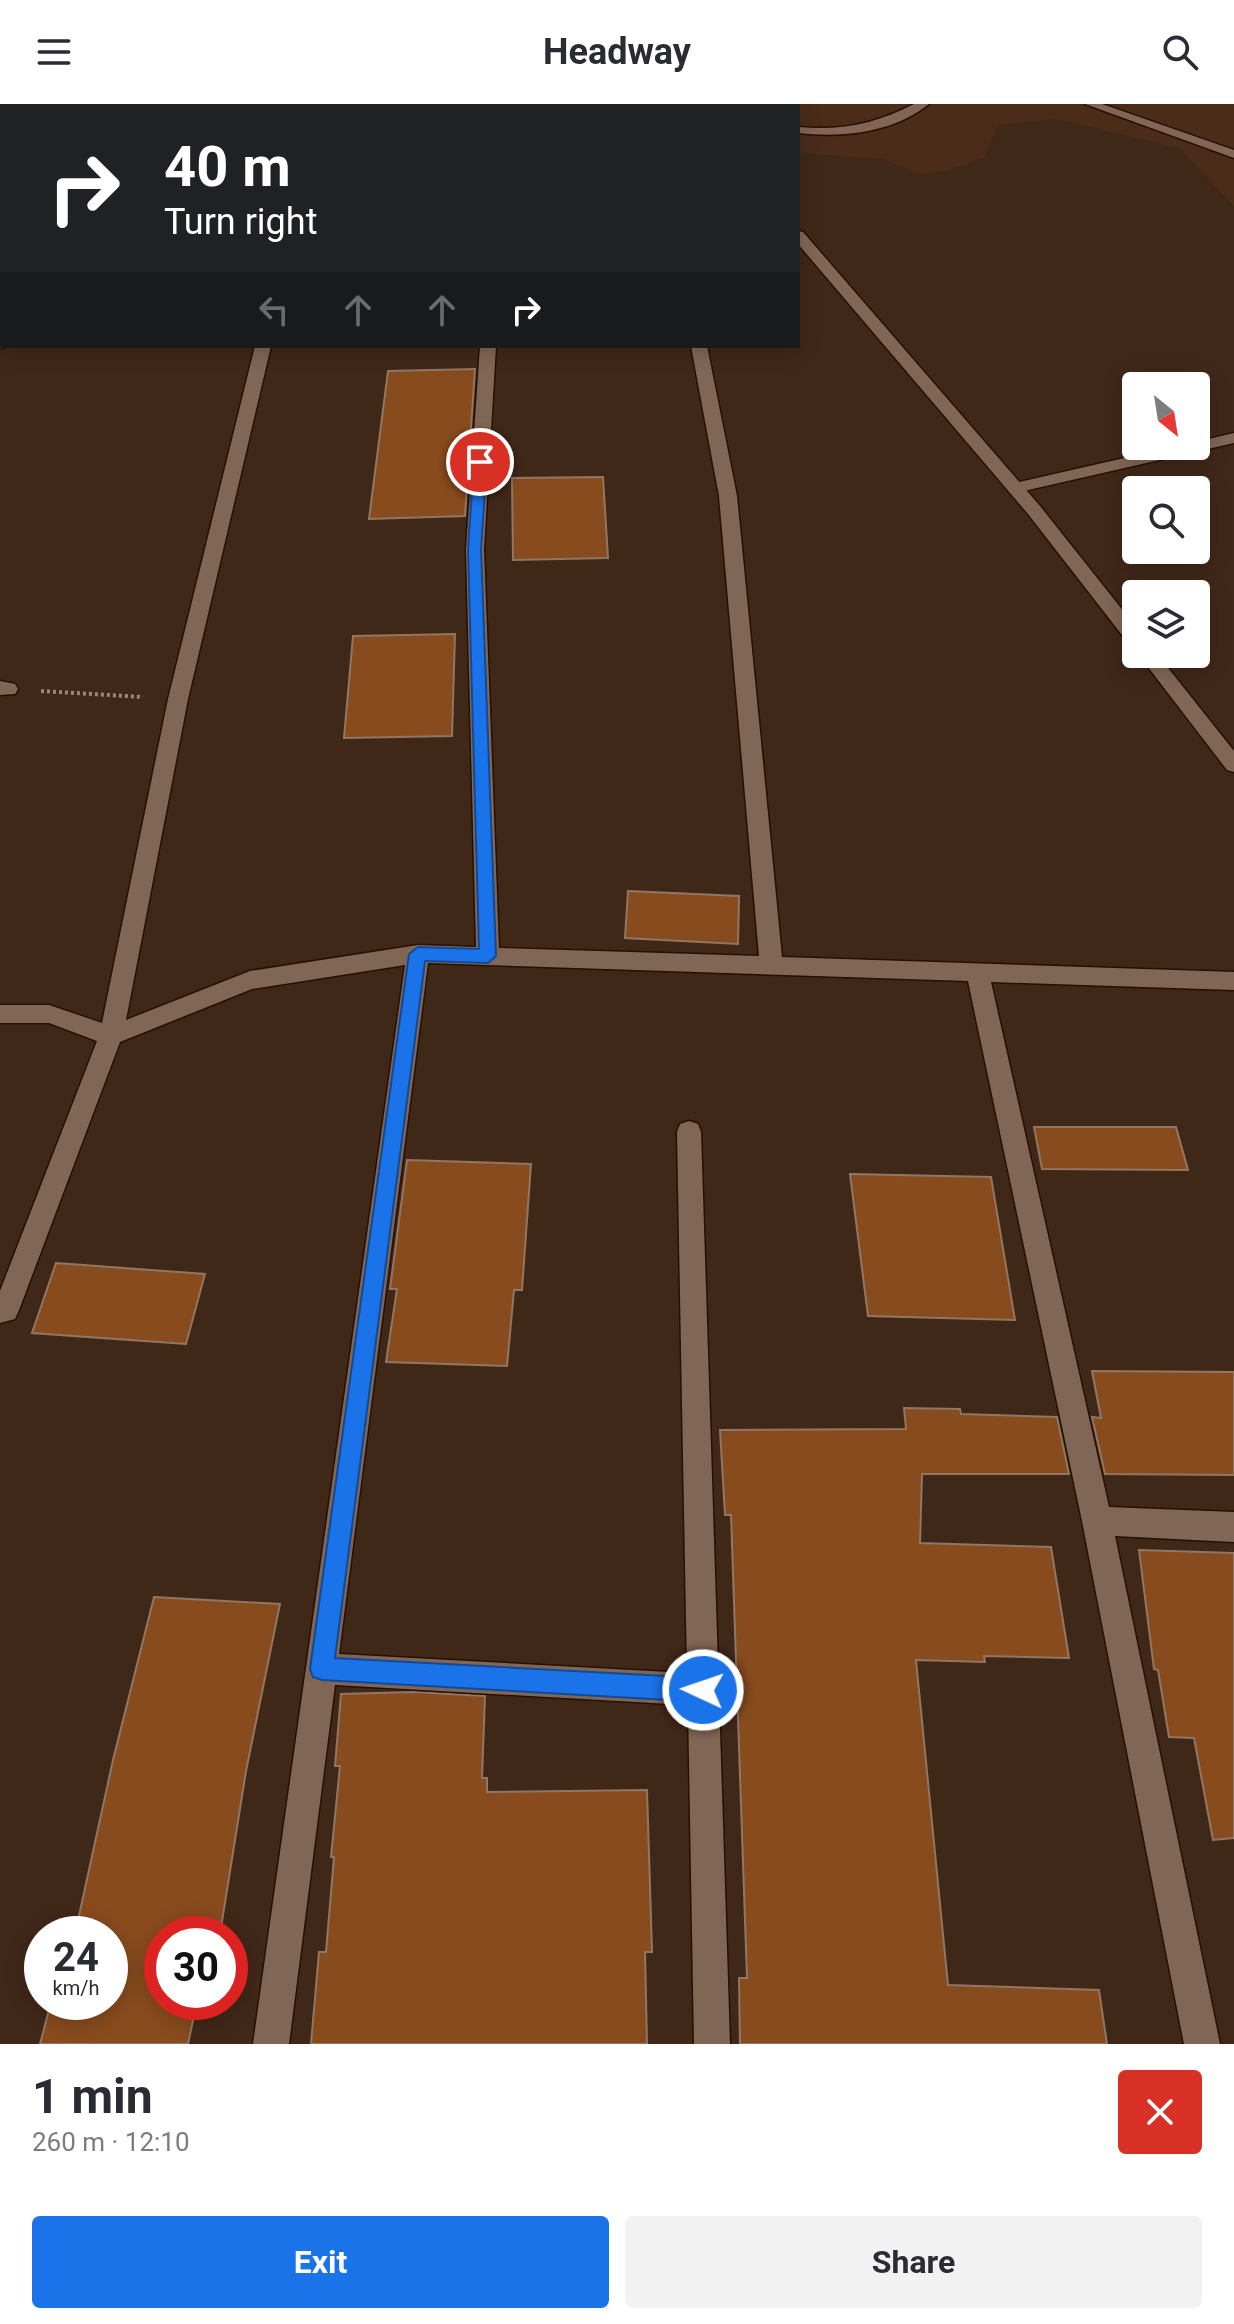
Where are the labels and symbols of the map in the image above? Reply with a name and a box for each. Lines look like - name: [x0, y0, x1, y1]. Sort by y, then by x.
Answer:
- north arrow: [1122, 372, 1210, 460]
- pin: [446, 428, 514, 496]
- position arrow: [661, 1648, 745, 1732]
- speed limit sign: 30: [144, 1916, 248, 2020]

